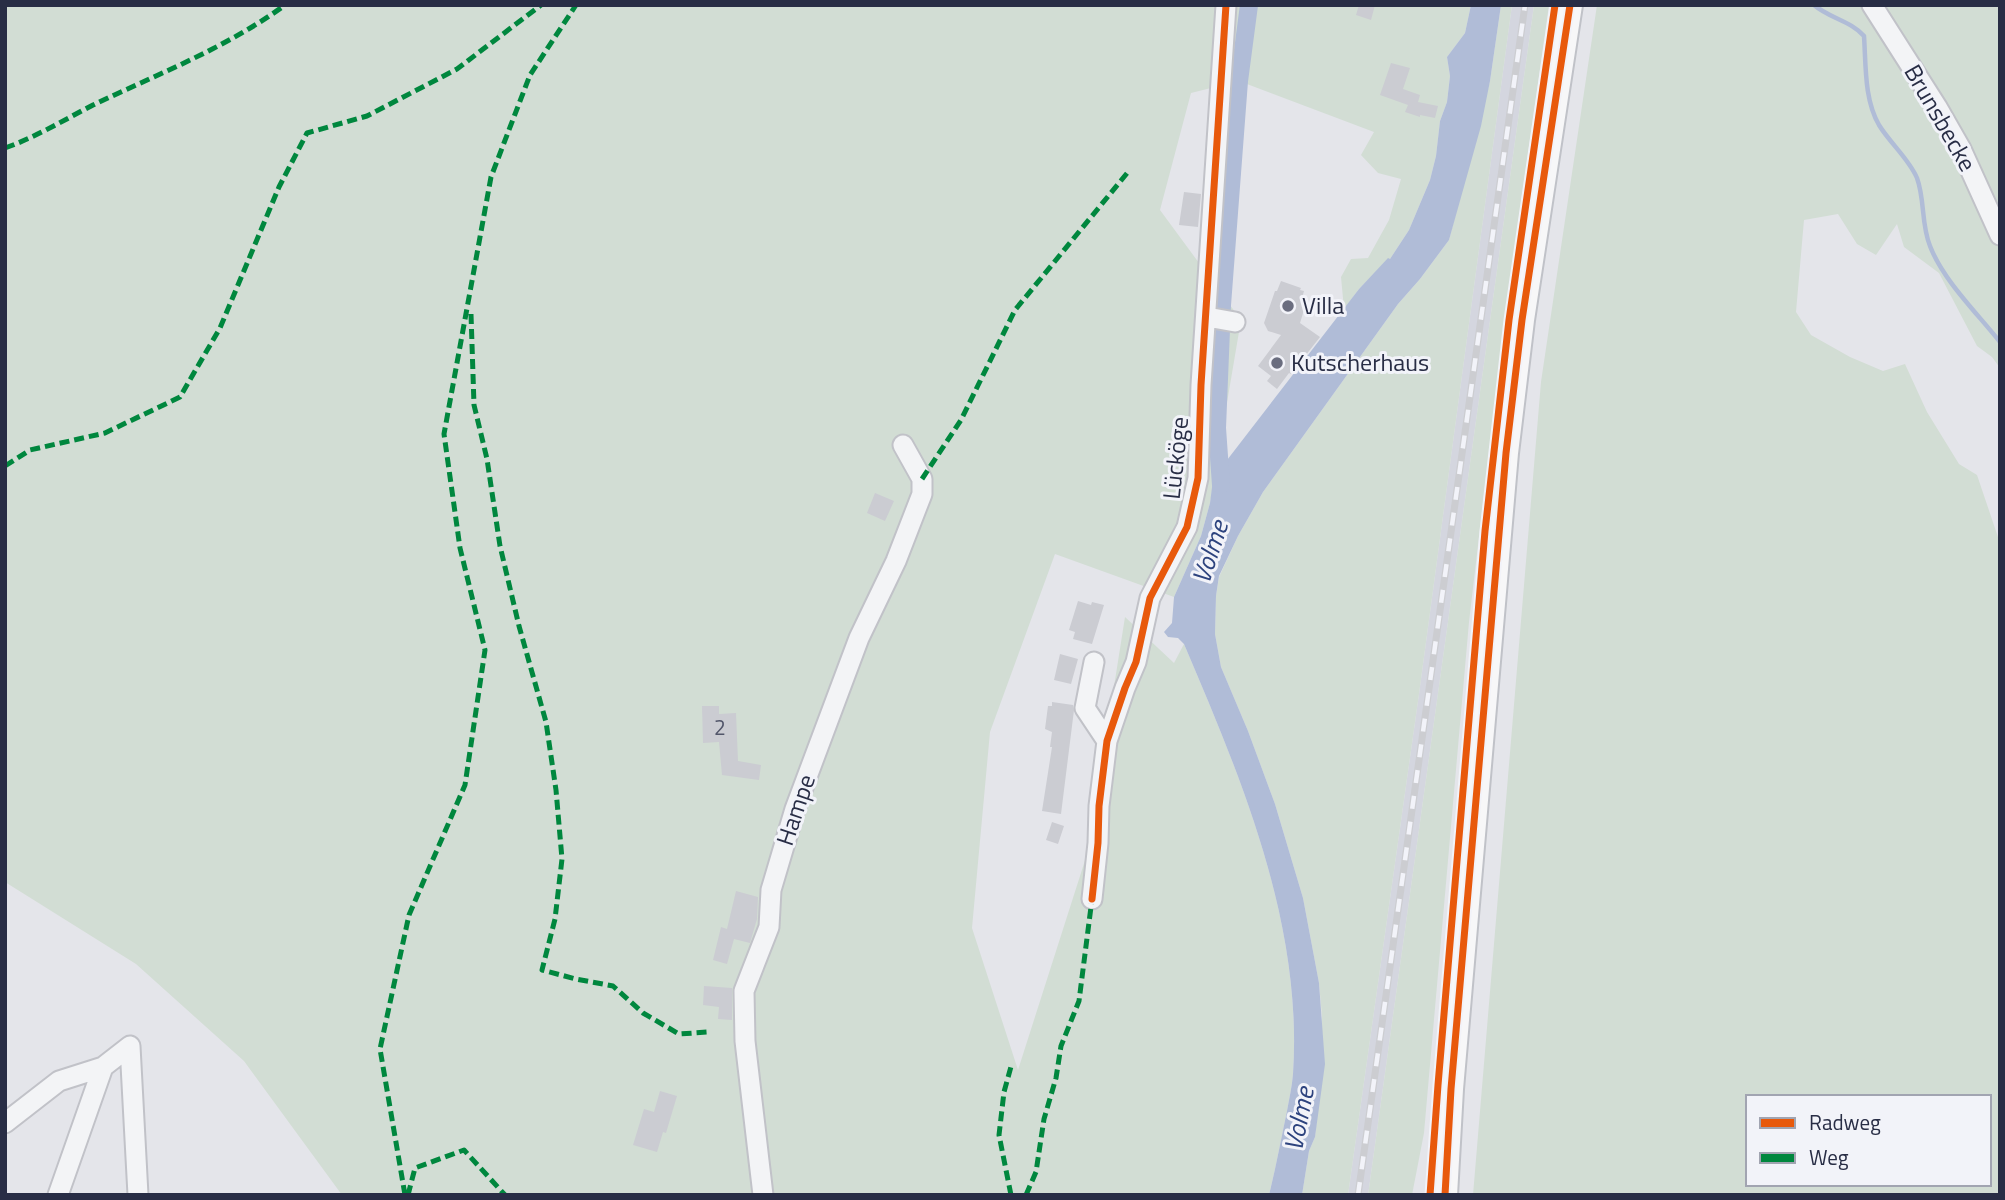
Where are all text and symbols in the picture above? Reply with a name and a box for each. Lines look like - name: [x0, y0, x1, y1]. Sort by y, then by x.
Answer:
- street label: Brunsbecke: [1896, 57, 1986, 178]
- place label: Villa: [1302, 287, 1344, 323]
- marker: Villa: [1280, 298, 1296, 314]
- place label: Kutscherhaus: [1291, 344, 1429, 380]
- marker: Kutscherhaus: [1269, 355, 1285, 371]
- street label: Lücköge: [1153, 415, 1197, 501]
- water label: Volme: [1181, 514, 1239, 588]
- house number: 2: [714, 711, 726, 743]
- street label: Hampe: [766, 769, 824, 850]
- water label: Volme: [1273, 1082, 1324, 1154]
- legend: [1746, 1095, 1991, 1186]
- text: Radweg: [1809, 1106, 1881, 1138]
- text: Weg: [1809, 1141, 1849, 1173]

